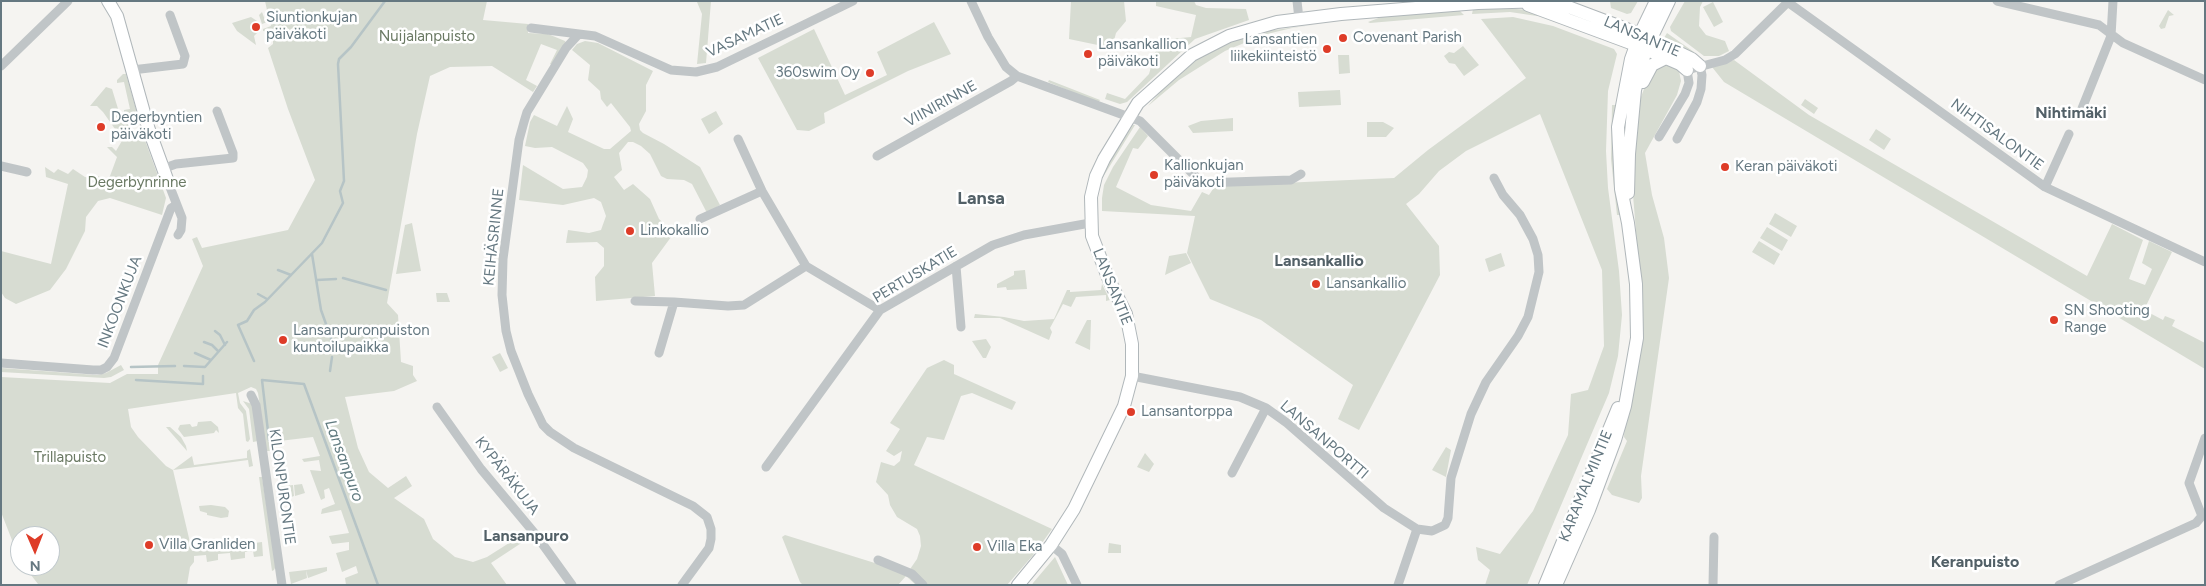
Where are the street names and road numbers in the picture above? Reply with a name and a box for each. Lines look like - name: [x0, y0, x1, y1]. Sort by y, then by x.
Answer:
- street label: VASAMATIE: [704, 10, 786, 62]
- street label: LANSANTIE: [1601, 13, 1683, 61]
- street label: VIINIRINNE: [902, 77, 980, 131]
- street label: NIHTISALONTIE: [1947, 95, 2047, 175]
- street label: KEIHÄSRINNE: [480, 187, 508, 287]
- street label: PERTUSKATIE: [870, 243, 960, 307]
- street label: LANSANTIE: [1088, 246, 1136, 328]
- street label: INKOONKUJA: [94, 253, 146, 351]
- street label: LANSANPORTTI: [1276, 397, 1372, 483]
- street label: KARAMALMINTIE: [1555, 427, 1617, 545]
- street label: KILONPURONTIE: [265, 428, 299, 546]
- street label: KYPÄRÄKUJA: [471, 433, 543, 519]

